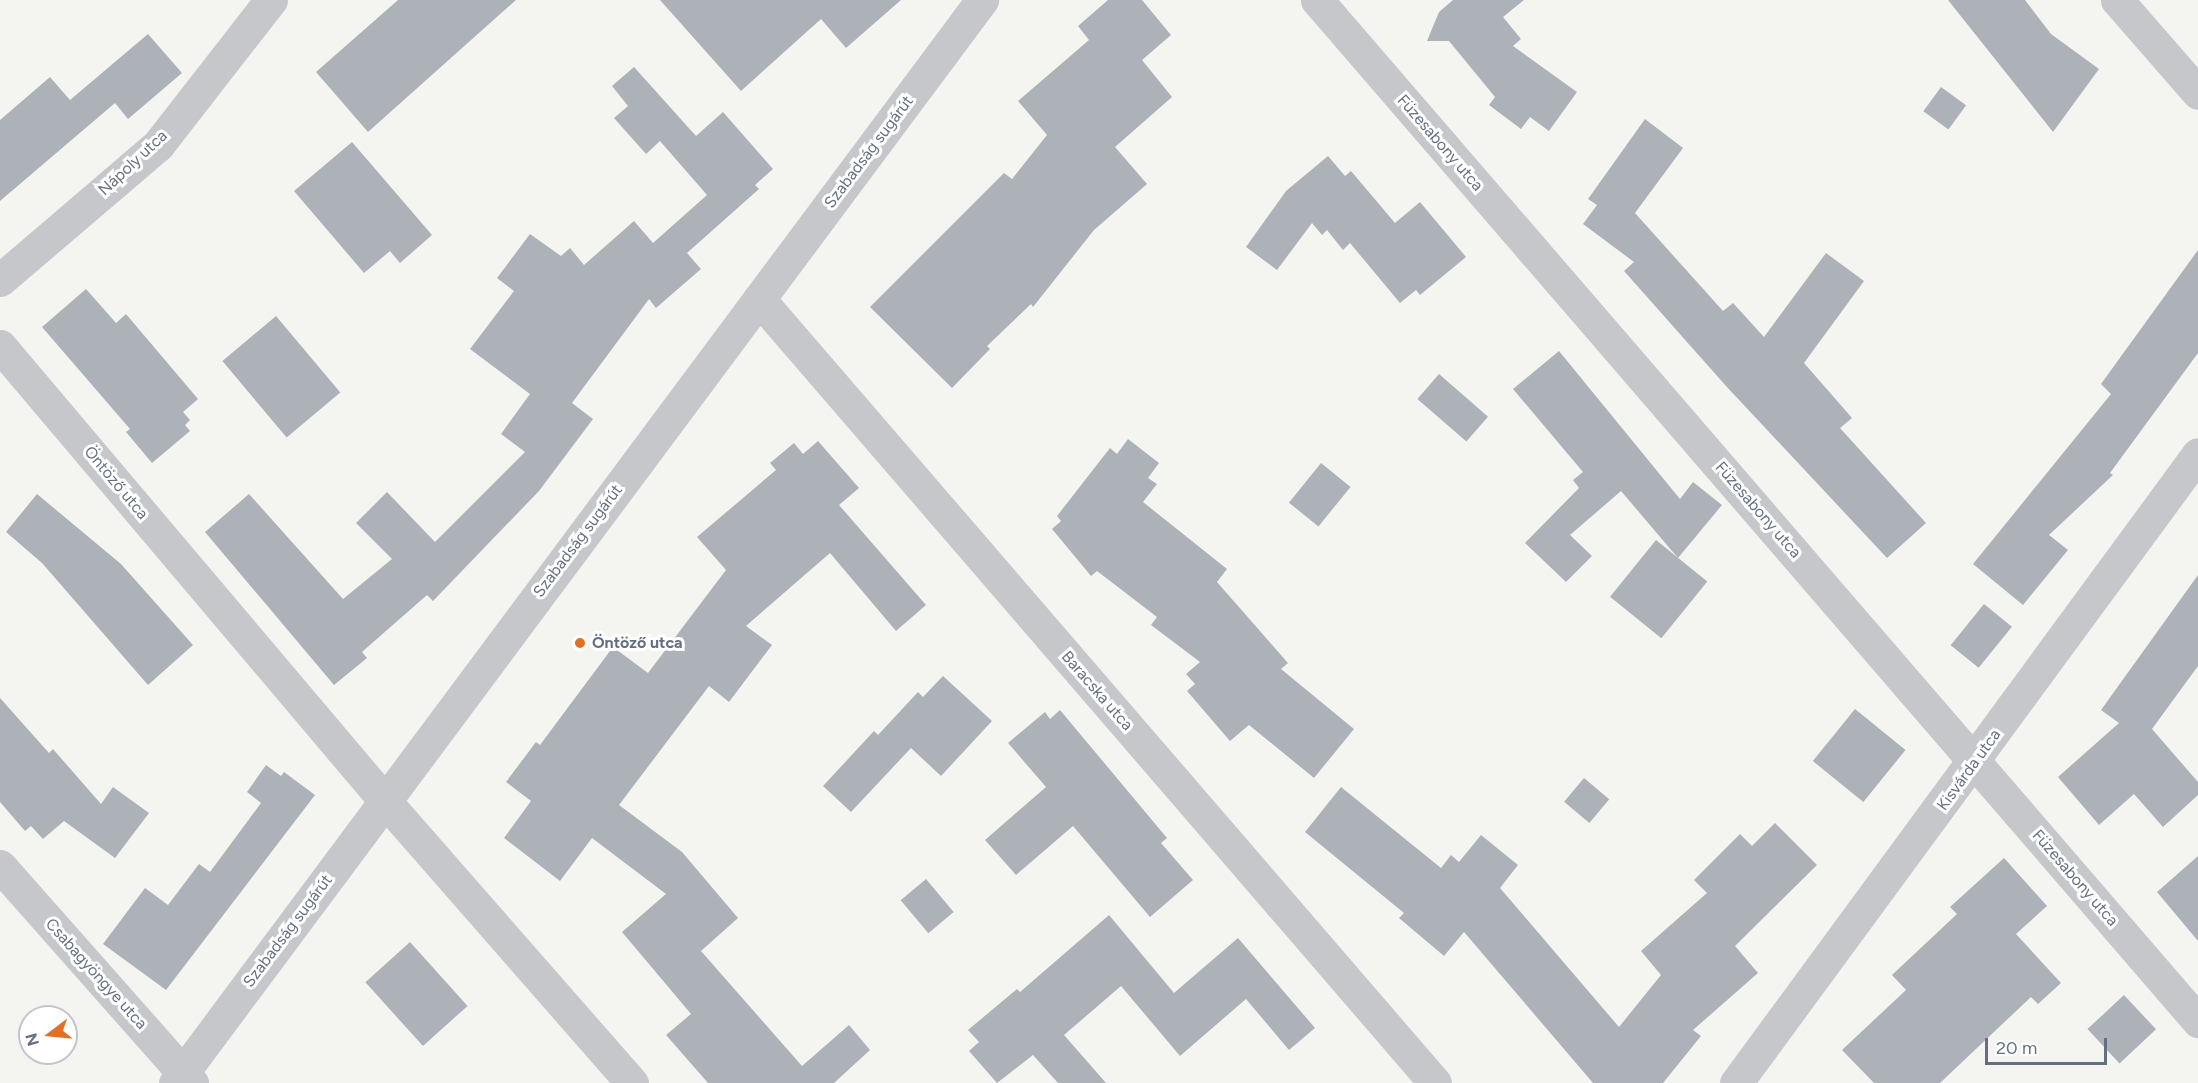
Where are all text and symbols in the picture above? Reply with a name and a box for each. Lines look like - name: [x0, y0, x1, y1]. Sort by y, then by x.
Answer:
- street label: Füzesabony utca: [1393, 91, 1487, 195]
- street label: Szabadság sugárút: [820, 92, 918, 212]
- street label: Nápoly utca: [95, 126, 171, 200]
- street label: Öntöző utca: [80, 443, 152, 523]
- street label: Füzesabony utca: [1711, 458, 1805, 562]
- street label: Szabadság sugárút: [529, 481, 627, 601]
- place label: Öntöző utca: [592, 633, 683, 653]
- marker: Öntöző utca: [573, 636, 587, 650]
- street label: Baracska utca: [1057, 647, 1137, 735]
- street label: Kisvárda utca: [1933, 726, 2005, 814]
- street label: Füzesabony utca: [2028, 826, 2122, 930]
- street label: Szabadság sugárút: [239, 871, 337, 991]
- street label: Csabagyöngye utca: [41, 915, 151, 1033]
- north arrow: [18, 1005, 78, 1065]
- scale bar: [1988, 1026, 2110, 1064]
- text: N: [21, 1031, 43, 1048]
- text: 20 m: [1996, 1037, 2037, 1059]

